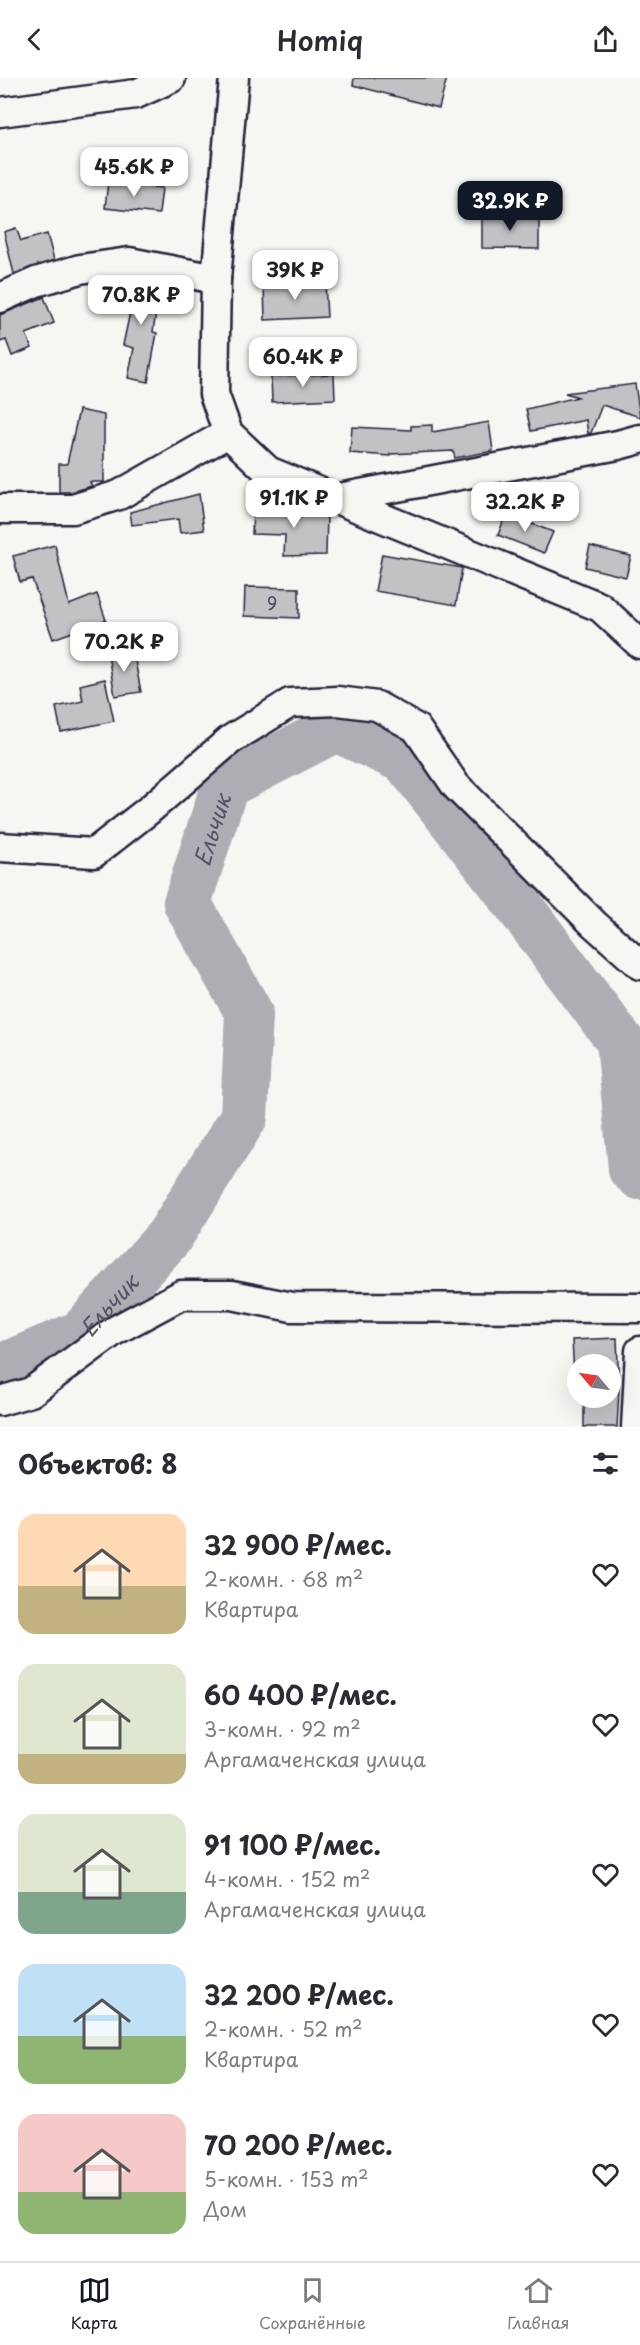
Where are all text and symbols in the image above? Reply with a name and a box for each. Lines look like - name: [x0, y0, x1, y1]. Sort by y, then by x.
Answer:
- text: Homiq: [277, 19, 363, 60]
- icon: back: [18, 23, 51, 56]
- icon: share: [589, 23, 622, 56]
- pin: 45.6K ₽: [79, 147, 189, 198]
- text: 45.6K ₽: [94, 151, 174, 181]
- pin: 32.9K ₽: [455, 181, 565, 232]
- text: 32.9K ₽: [472, 185, 548, 215]
- pin: 39K ₽: [253, 250, 337, 301]
- text: 39K ₽: [266, 254, 324, 284]
- pin: 70.8K ₽: [86, 275, 196, 326]
- text: 70.8K ₽: [102, 279, 180, 309]
- pin: 60.4K ₽: [248, 337, 358, 388]
- text: 60.4K ₽: [263, 341, 343, 371]
- pin: 91.1K ₽: [239, 478, 349, 529]
- text: 91.1K ₽: [260, 482, 328, 512]
- pin: 32.2K ₽: [470, 482, 580, 533]
- text: 32.2K ₽: [485, 486, 565, 516]
- house number: 9: [267, 589, 277, 616]
- pin: 70.2K ₽: [69, 622, 179, 673]
- text: 70.2K ₽: [84, 626, 164, 656]
- water label: Ельчик: [184, 788, 238, 870]
- water label: Ельчик: [71, 1264, 146, 1343]
- north arrow: [567, 1354, 621, 1408]
- map controls: [567, 1354, 621, 1408]
- text: Объектов: 8: [18, 1444, 178, 1483]
- icon: filters: [589, 1447, 622, 1480]
- text: 32 900 ₽/мес.: [204, 1525, 392, 1564]
- icon: home: [66, 1538, 138, 1610]
- icon: heart: [589, 1558, 622, 1591]
- text: 2-комн. · 68 m²: [204, 1564, 363, 1594]
- text: Квартира: [204, 1594, 298, 1624]
- text: 60 400 ₽/мес.: [204, 1675, 397, 1714]
- icon: home: [66, 1688, 138, 1760]
- icon: heart: [589, 1708, 622, 1741]
- text: 3-комн. · 92 m²: [204, 1714, 361, 1744]
- text: Аргамаченская улица: [204, 1744, 426, 1774]
- text: 91 100 ₽/мес.: [204, 1825, 381, 1864]
- icon: home: [66, 1838, 138, 1910]
- icon: heart: [589, 1858, 622, 1891]
- text: 4-комн. · 152 m²: [204, 1864, 370, 1894]
- text: Аргамаченская улица: [204, 1894, 426, 1924]
- text: 32 200 ₽/мес.: [204, 1975, 394, 2014]
- icon: home: [66, 1988, 138, 2060]
- icon: heart: [589, 2008, 622, 2041]
- text: 2-комн. · 52 m²: [204, 2014, 363, 2044]
- text: Квартира: [204, 2044, 298, 2074]
- text: 70 200 ₽/мес.: [204, 2125, 393, 2164]
- icon: home: [66, 2138, 138, 2210]
- icon: heart: [589, 2158, 622, 2191]
- text: 5-комн. · 153 m²: [204, 2164, 369, 2194]
- text: Дом: [204, 2194, 247, 2224]
- tab: Карта: [71, 2274, 118, 2334]
- tab: Сохранённые: [259, 2274, 366, 2334]
- tab: Главная: [507, 2274, 569, 2334]

